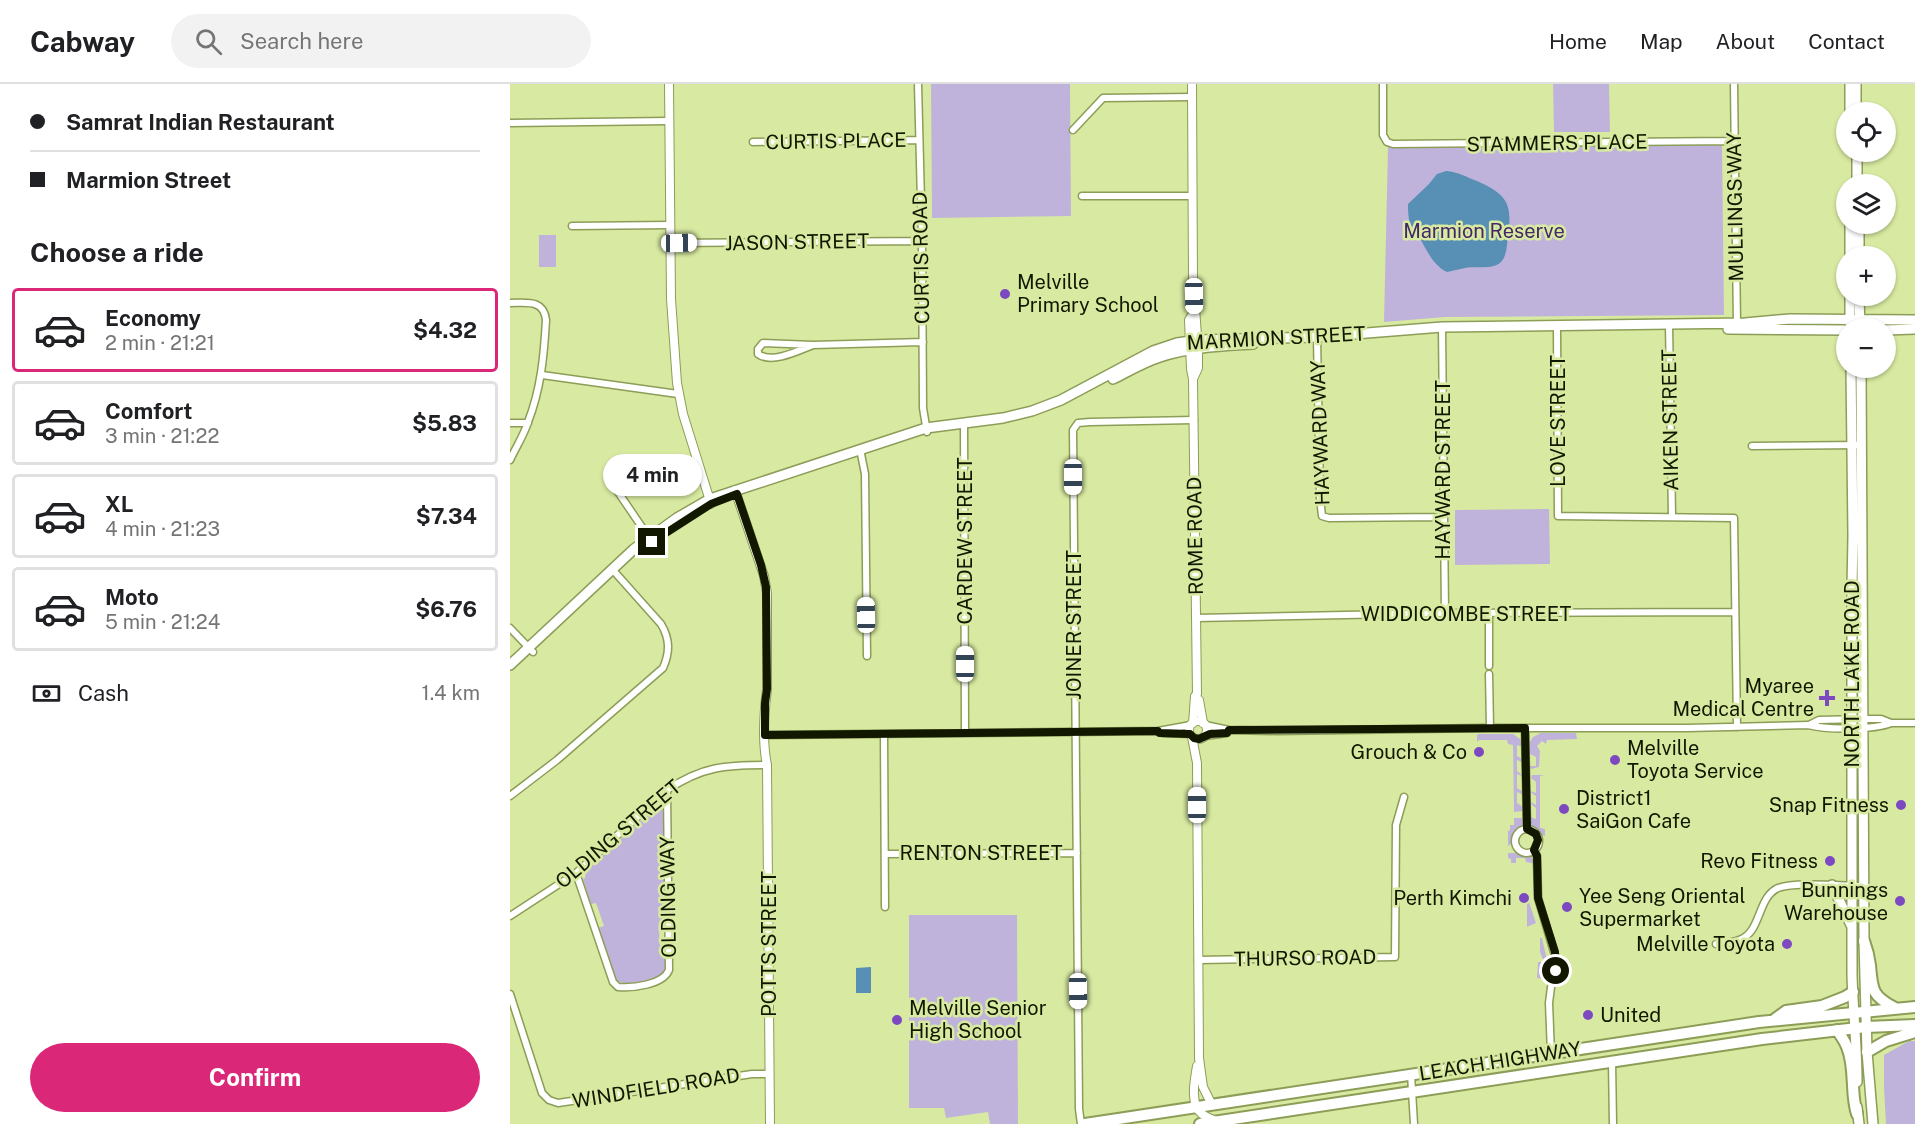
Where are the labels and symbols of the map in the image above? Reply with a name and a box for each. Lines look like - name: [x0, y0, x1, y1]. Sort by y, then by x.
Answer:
- street label: CURTIS PLACE: [765, 128, 907, 154]
- street label: STAMMERS PLACE: [1466, 129, 1648, 157]
- street label: MULLINGS WAY: [1722, 132, 1748, 282]
- street label: CURTIS ROAD: [908, 192, 934, 324]
- park label: Marmion Reserve: [1403, 219, 1565, 243]
- street label: JASON STREET: [725, 229, 870, 255]
- car: [661, 234, 697, 252]
- place label: Melville Primary School: [1017, 270, 1159, 317]
- car: [1185, 278, 1203, 314]
- marker: Melville Primary School: [998, 287, 1012, 301]
- street label: MARMION STREET: [1186, 321, 1366, 355]
- street label: AIKEN STREET: [1657, 349, 1683, 491]
- street label: LOVE STREET: [1546, 355, 1570, 487]
- street label: HAYWARD WAY: [1305, 360, 1335, 506]
- street label: HAYWARD STREET: [1431, 380, 1455, 560]
- callout: 4 min: [602, 455, 702, 497]
- street label: CARDEW STREET: [953, 457, 977, 625]
- car: [1064, 459, 1082, 495]
- street label: ROME ROAD: [1182, 477, 1208, 595]
- route end: [638, 528, 665, 555]
- street label: JOINER STREET: [1062, 550, 1086, 700]
- street label: NORTH LAKE ROAD: [1840, 580, 1864, 768]
- car: [857, 597, 875, 633]
- street label: WIDDICOMBE STREET: [1361, 602, 1571, 626]
- car: [956, 646, 974, 682]
- place label: Myaree Medical Centre: [1672, 674, 1814, 721]
- marker: Myaree Medical Centre: [1818, 689, 1836, 707]
- place label: Melville Toyota Service: [1627, 736, 1764, 783]
- place label: Grouch & Co: [1351, 740, 1467, 764]
- marker: Grouch & Co: [1472, 745, 1486, 759]
- marker: Melville Toyota Service: [1608, 753, 1622, 767]
- street label: OLDING STREET: [551, 775, 686, 893]
- place label: District1 SaiGon Cafe: [1576, 786, 1691, 833]
- car: [1188, 787, 1206, 823]
- place label: Snap Fitness: [1769, 793, 1889, 817]
- marker: Snap Fitness: [1894, 798, 1908, 812]
- marker: District1 SaiGon Cafe: [1557, 802, 1571, 816]
- street label: OLDING WAY: [655, 836, 681, 958]
- street label: RENTON STREET: [899, 841, 1063, 865]
- place label: Revo Fitness: [1700, 849, 1818, 873]
- marker: Revo Fitness: [1823, 854, 1837, 868]
- street label: POTTS STREET: [757, 871, 781, 1017]
- place label: Bunnings Warehouse: [1784, 878, 1888, 925]
- place label: Yee Seng Oriental Supermarket: [1579, 884, 1745, 931]
- place label: Perth Kimchi: [1393, 886, 1512, 910]
- marker: Perth Kimchi: [1517, 891, 1531, 905]
- marker: Bunnings Warehouse: [1893, 894, 1907, 908]
- marker: Yee Seng Oriental Supermarket: [1560, 900, 1574, 914]
- place label: Melville Toyota: [1636, 932, 1775, 956]
- marker: Melville Toyota: [1780, 937, 1794, 951]
- street label: THURSO ROAD: [1234, 945, 1376, 971]
- route start: [1542, 957, 1569, 984]
- car: [1069, 973, 1087, 1009]
- place label: Melville Senior High School: [909, 996, 1047, 1043]
- place label: United: [1600, 1003, 1661, 1027]
- marker: United: [1581, 1008, 1595, 1022]
- marker: Melville Senior High School: [890, 1013, 904, 1027]
- street label: LEACH HIGHWAY: [1417, 1036, 1583, 1086]
- street label: WINDFIELD ROAD: [570, 1063, 742, 1113]

